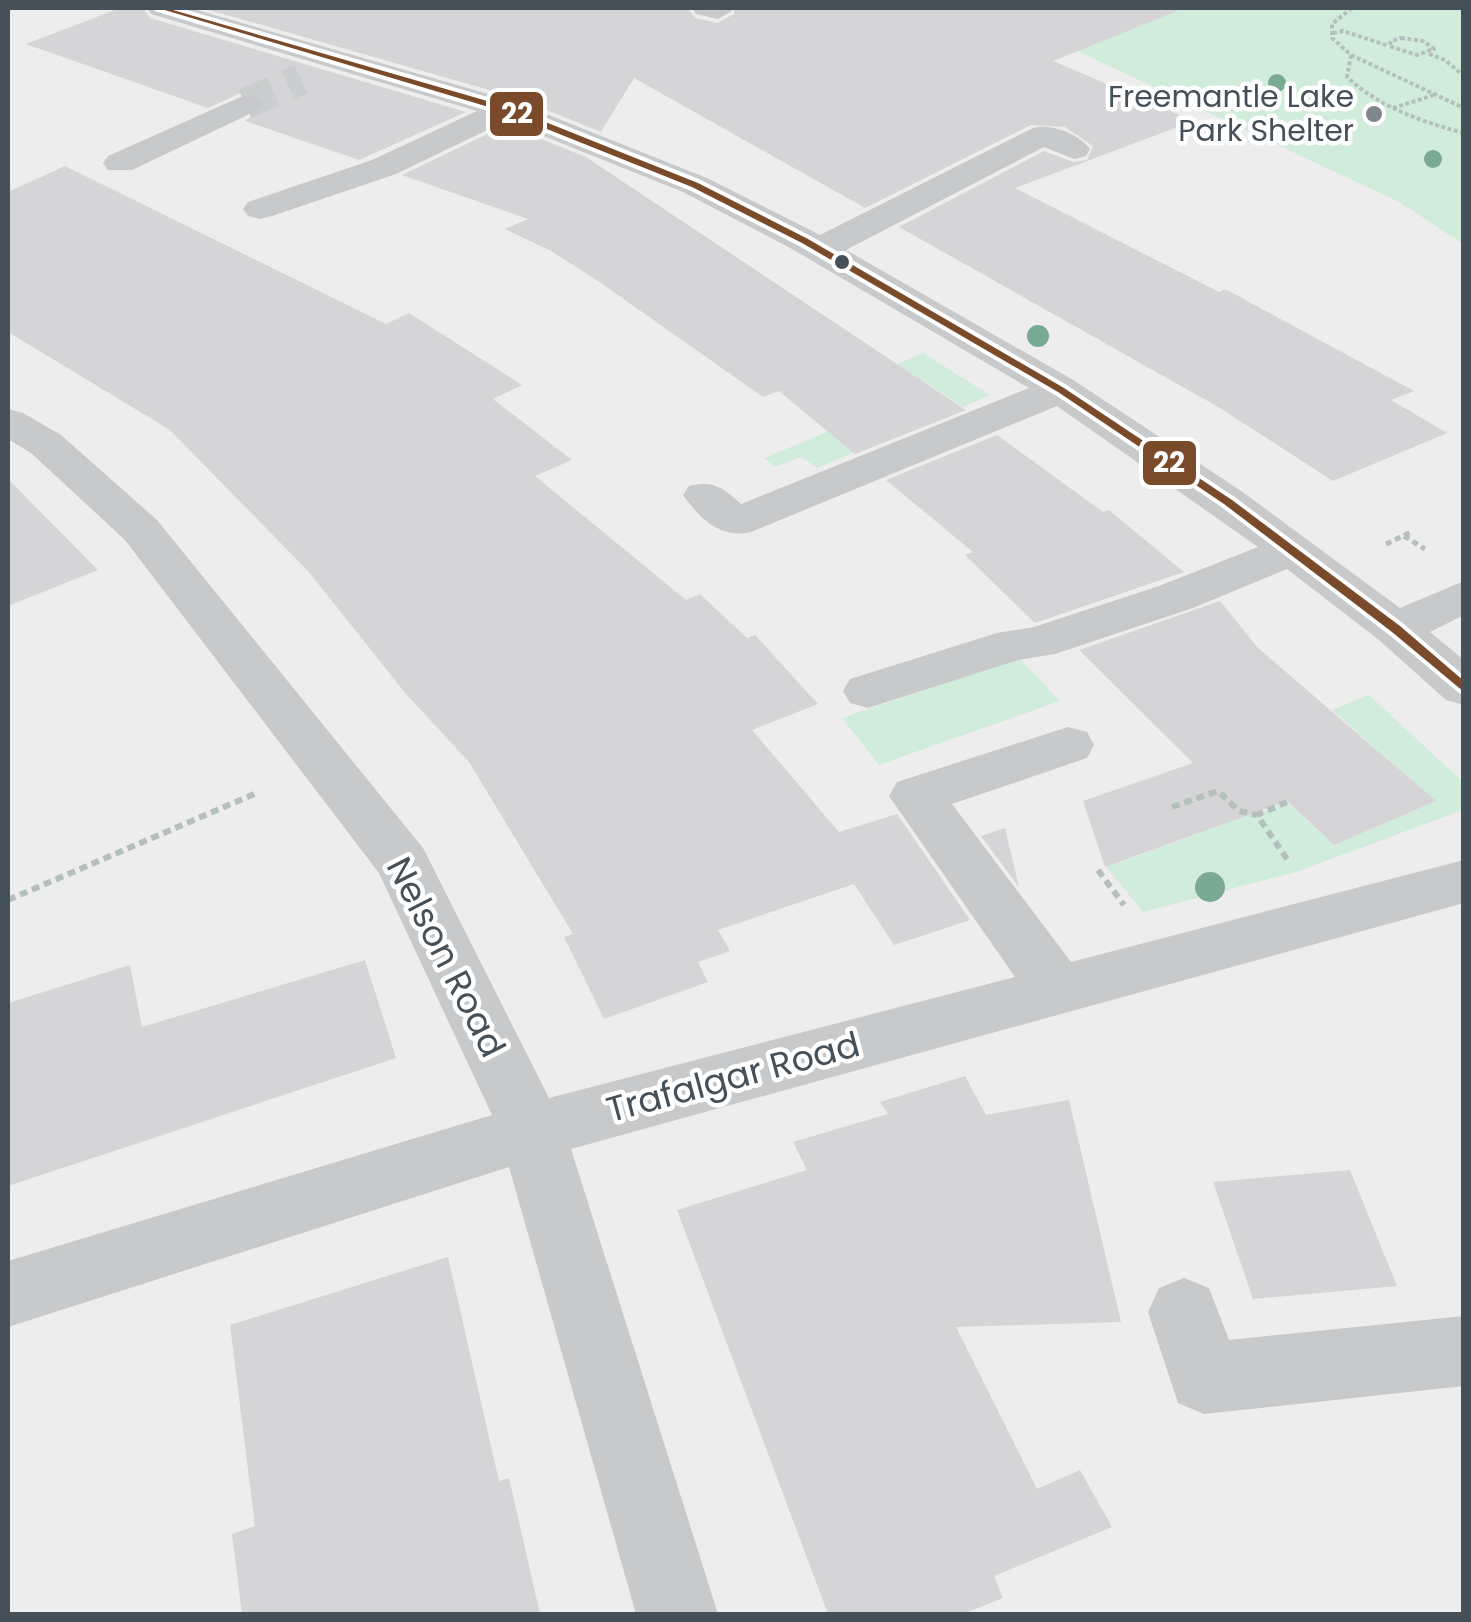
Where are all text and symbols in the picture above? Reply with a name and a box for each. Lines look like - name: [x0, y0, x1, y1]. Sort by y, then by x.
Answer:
- place label: Freemantle Lake Park Shelter: [1108, 75, 1354, 152]
- line badge: 22: [488, 90, 545, 138]
- text: 22: [501, 94, 533, 133]
- marker: Freemantle Lake Park Shelter: [1363, 103, 1385, 125]
- unlabelled marker: [832, 252, 852, 272]
- line badge: 22: [1141, 439, 1198, 487]
- text: 22: [1153, 443, 1185, 482]
- street label: Nelson Road: [375, 848, 518, 1065]
- street label: Trafalgar Road: [601, 1019, 865, 1134]

